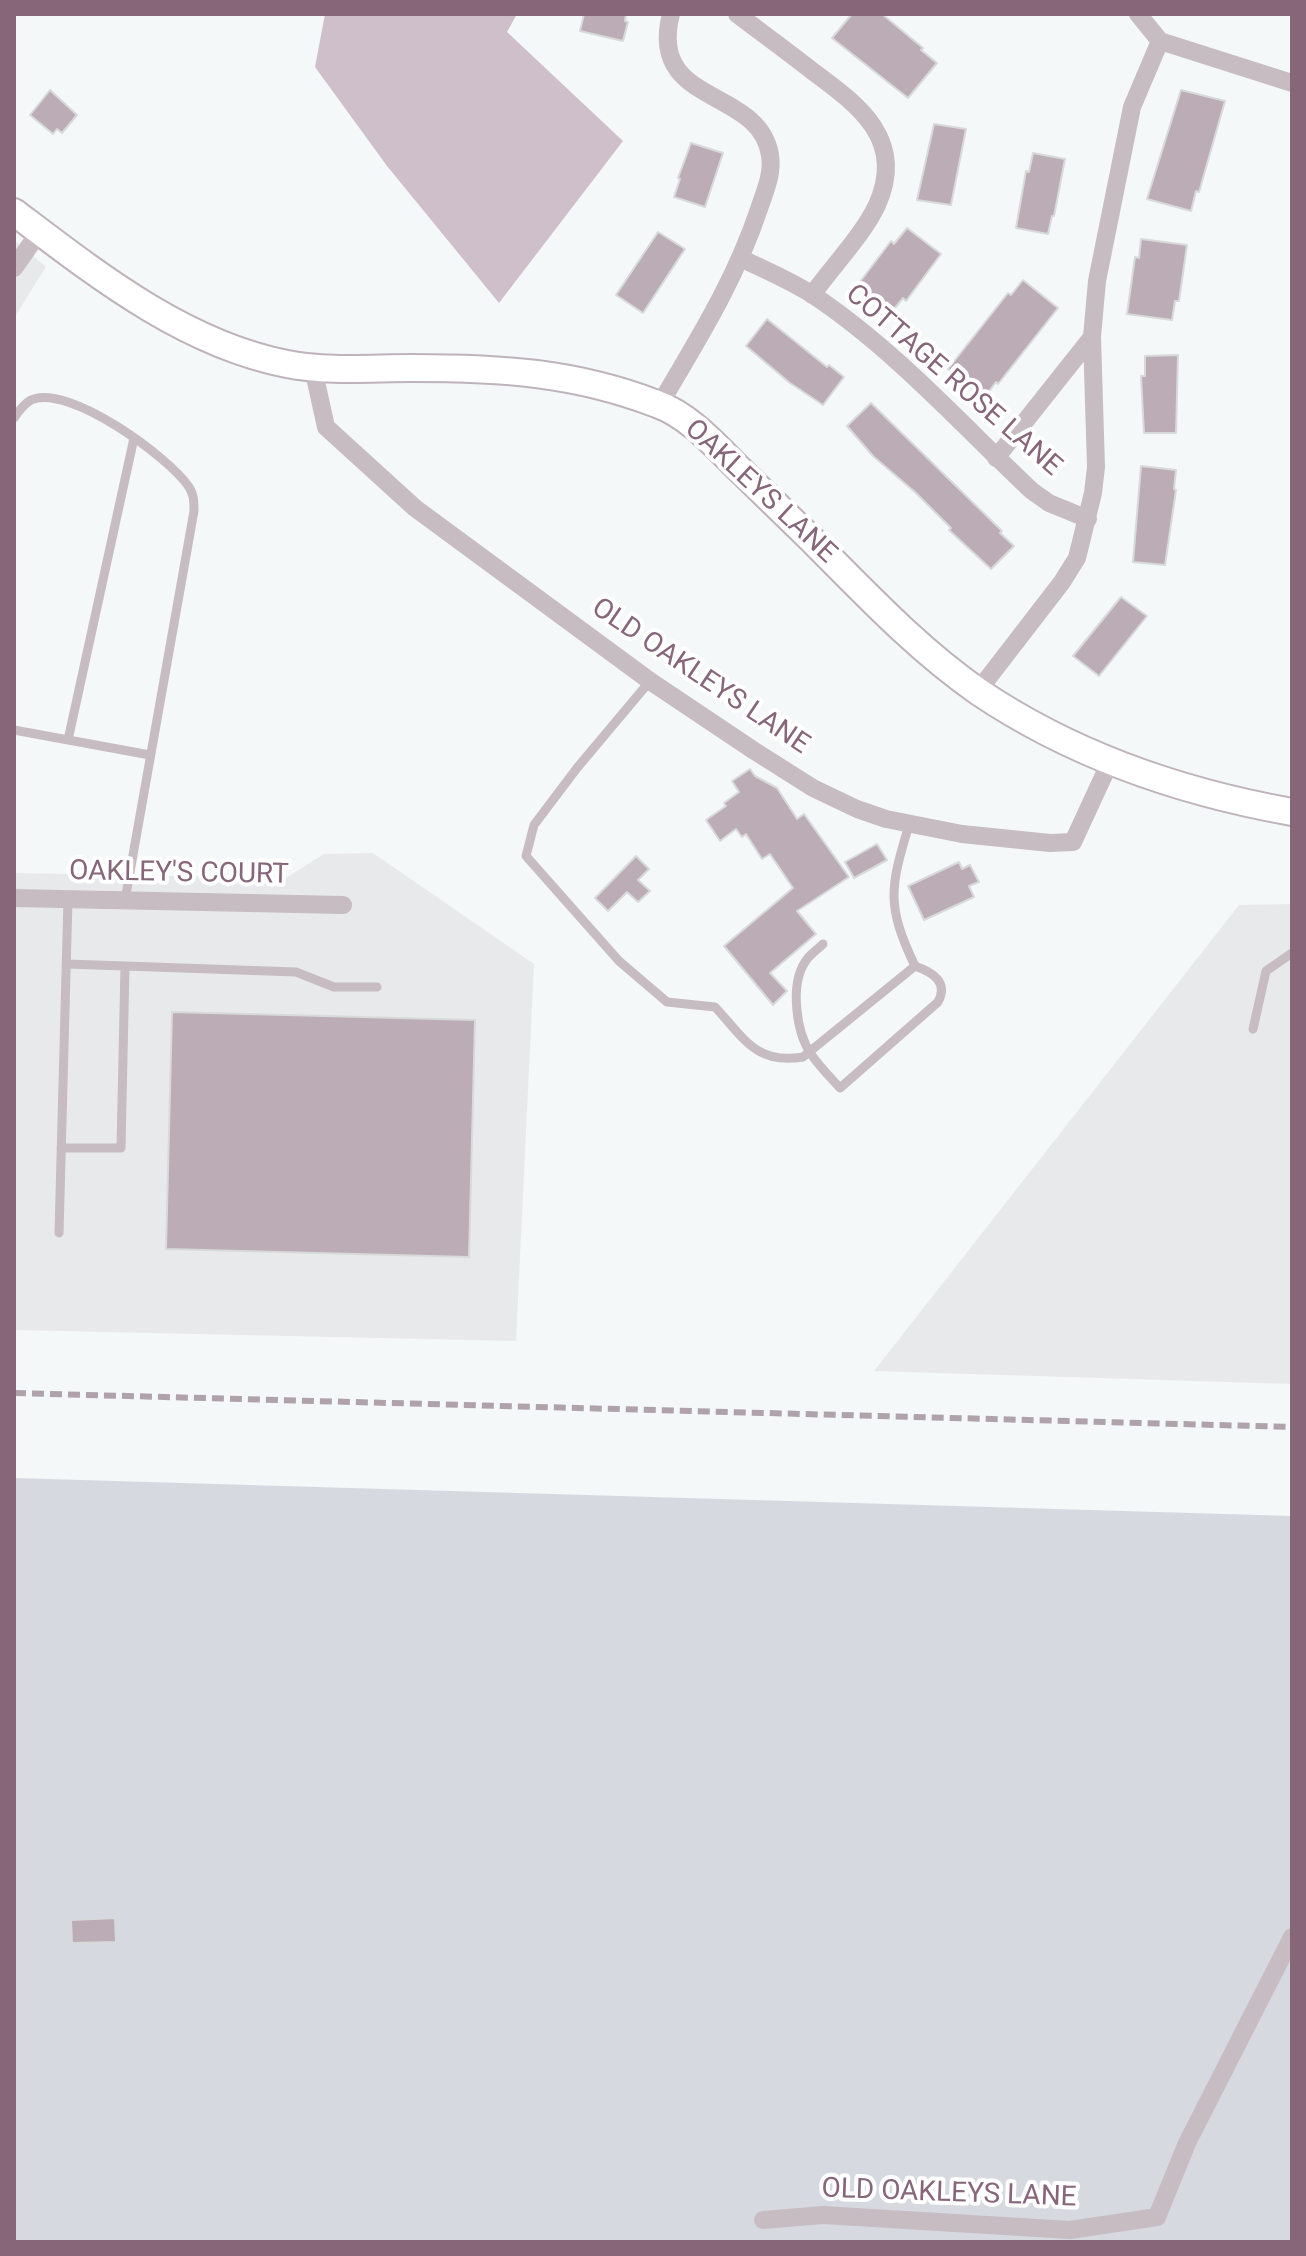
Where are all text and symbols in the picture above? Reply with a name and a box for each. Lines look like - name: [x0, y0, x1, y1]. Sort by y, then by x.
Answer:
- street label: COTTAGE ROSE LANE: [838, 278, 1068, 484]
- street label: OAKLEYS LANE: [677, 413, 843, 571]
- street label: OLD OAKLEYS LANE: [585, 592, 815, 762]
- street label: OAKLEY'S COURT: [69, 855, 289, 893]
- street label: OLD OAKLEYS LANE: [821, 2173, 1077, 2215]

